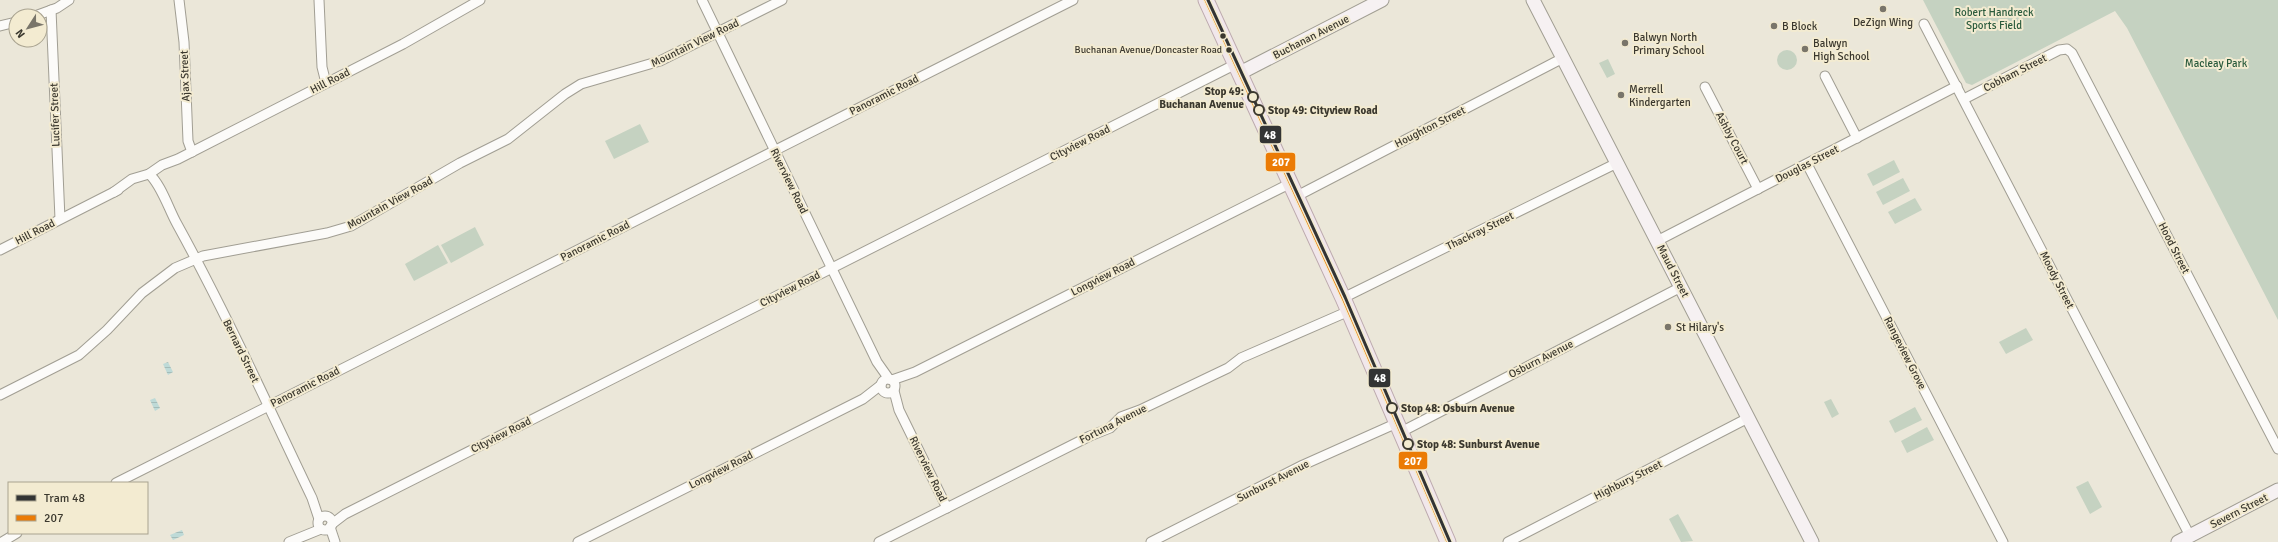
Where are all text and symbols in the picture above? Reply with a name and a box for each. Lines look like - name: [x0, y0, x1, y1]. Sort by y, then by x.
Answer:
- marker: DeZign Wing: [1878, 4, 1888, 14]
- park label: Robert Handreck Sports Field: [1955, 6, 2034, 32]
- north arrow: [8, 8, 48, 48]
- street label: Buchanan Avenue: [1271, 12, 1351, 62]
- street label: Mountain View Road: [649, 16, 741, 70]
- place label: DeZign Wing: [1853, 16, 1913, 29]
- place label: B Block: [1782, 20, 1818, 33]
- marker: B Block: [1769, 21, 1779, 31]
- text: N: [13, 27, 28, 41]
- unlabelled marker: [1218, 31, 1228, 41]
- place label: Balwyn North Primary School: [1633, 31, 1704, 57]
- place label: Balwyn High School: [1813, 37, 1870, 63]
- marker: Balwyn North Primary School: [1620, 38, 1630, 48]
- place label: Buchanan Avenue/Doncaster Road: [1075, 44, 1222, 56]
- marker: Balwyn High School: [1800, 44, 1810, 54]
- marker: Buchanan Avenue/Doncaster Road: [1224, 45, 1234, 55]
- street label: Ajax Street: [178, 50, 192, 102]
- street label: Cobham Street: [1981, 51, 2049, 95]
- park label: Macleay Park: [2185, 57, 2248, 70]
- street label: Hill Road: [308, 65, 352, 96]
- street label: Panoramic Road: [847, 72, 921, 118]
- street label: Lucifer Street: [47, 83, 63, 147]
- place label: Merrell Kindergarten: [1629, 83, 1691, 109]
- place label: Stop 49: Buchanan Avenue: [1159, 85, 1245, 111]
- marker: Merrell Kindergarten: [1616, 90, 1626, 100]
- marker: Stop 49: Buchanan Avenue: [1247, 91, 1259, 103]
- marker: Stop 49: Cityview Road: [1253, 104, 1265, 116]
- place label: Stop 49: Cityview Road: [1268, 104, 1378, 117]
- street label: Houghton Street: [1393, 104, 1468, 150]
- street label: Ashby Court: [1713, 110, 1751, 166]
- street label: Cityview Road: [1048, 122, 1112, 164]
- line badge: 48: [1259, 125, 1282, 144]
- text: 48: [1264, 129, 1276, 142]
- street label: Douglas Street: [1773, 142, 1841, 186]
- street label: Riverview Road: [768, 146, 811, 216]
- line badge: 207: [1265, 152, 1296, 172]
- text: 207: [1272, 156, 1290, 169]
- street label: Mountain View Road: [345, 174, 435, 232]
- street label: Thackray Street: [1444, 209, 1516, 253]
- street label: Hill Road: [13, 216, 57, 247]
- street label: Panoramic Road: [558, 218, 632, 264]
- street label: Hood Street: [2156, 220, 2193, 276]
- street label: Maud Street: [1654, 242, 1692, 300]
- street label: Moody Street: [2037, 249, 2077, 311]
- street label: Longview Road: [1069, 255, 1137, 299]
- street label: Cityview Road: [758, 268, 822, 310]
- street label: Rangeview Grove: [1881, 315, 1929, 391]
- street label: Bernard Street: [220, 317, 262, 385]
- place label: St Hilary's: [1676, 321, 1724, 334]
- marker: St Hilary's: [1663, 322, 1673, 332]
- street label: Osburn Avenue: [1507, 337, 1575, 381]
- street label: Panoramic Road: [268, 364, 342, 410]
- line badge: 48: [1368, 368, 1391, 388]
- text: 48: [1374, 372, 1386, 385]
- street label: Fortuna Avenue: [1077, 401, 1149, 447]
- marker: Stop 48: Osburn Avenue: [1386, 402, 1398, 414]
- place label: Stop 48: Osburn Avenue: [1401, 402, 1515, 415]
- street label: Cityview Road: [469, 414, 533, 456]
- street label: Riverview Road: [907, 434, 950, 504]
- marker: Stop 48: Sunburst Avenue: [1402, 438, 1414, 450]
- place label: Stop 48: Sunburst Avenue: [1417, 438, 1540, 451]
- street label: Longview Road: [687, 448, 755, 492]
- line badge: 207: [1398, 451, 1428, 470]
- text: 207: [1404, 455, 1422, 468]
- street label: Sunburst Avenue: [1235, 457, 1311, 505]
- street label: Highbury Street: [1592, 457, 1664, 503]
- legend: [8, 482, 148, 534]
- text: Tram 48: [44, 491, 85, 506]
- street label: Severn Street: [2208, 491, 2270, 531]
- text: 207: [44, 511, 63, 526]

